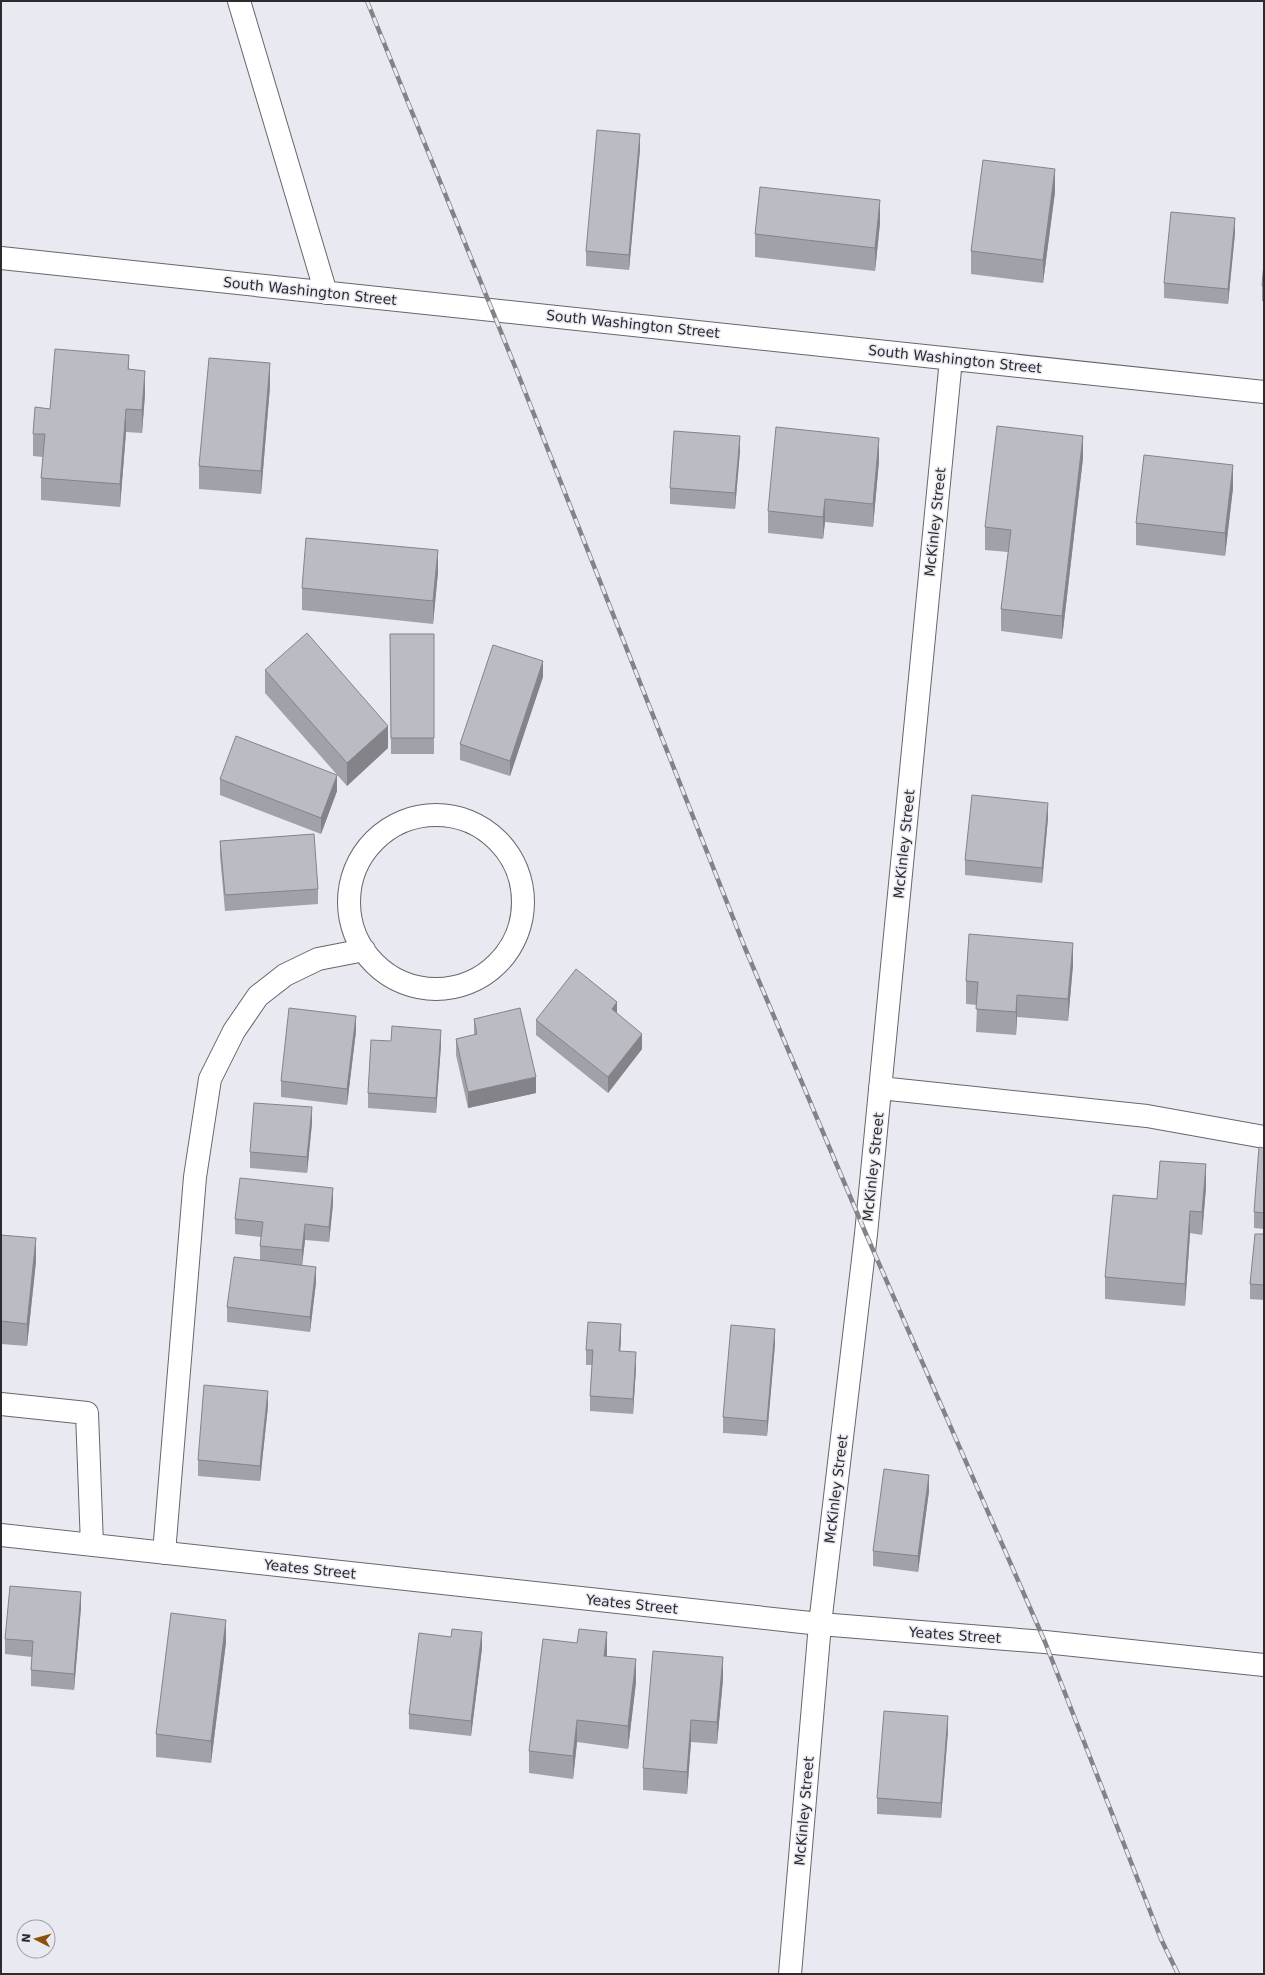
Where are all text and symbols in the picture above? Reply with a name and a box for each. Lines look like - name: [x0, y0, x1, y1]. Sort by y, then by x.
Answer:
- street label: South Washington Street: [222, 274, 398, 308]
- street label: South Washington Street: [545, 307, 721, 341]
- street label: South Washington Street: [867, 342, 1043, 376]
- street label: McKinley Street: [921, 466, 949, 577]
- street label: McKinley Street: [890, 788, 918, 899]
- street label: McKinley Street: [859, 1111, 887, 1222]
- street label: McKinley Street: [821, 1433, 851, 1544]
- street label: Yeates Street: [262, 1556, 357, 1582]
- street label: Yeates Street: [584, 1591, 679, 1617]
- street label: Yeates Street: [907, 1624, 1002, 1646]
- street label: McKinley Street: [791, 1755, 817, 1866]
- north arrow: [16, 1919, 56, 1959]
- text: N: [20, 1933, 33, 1943]

